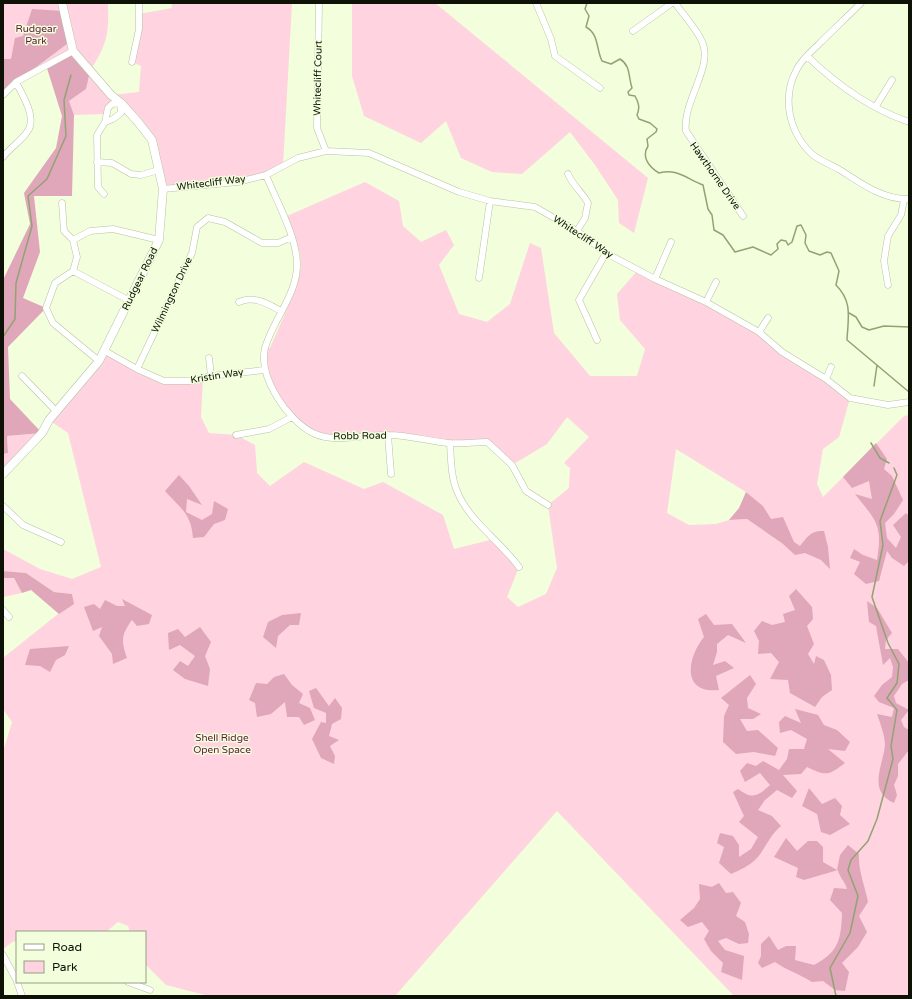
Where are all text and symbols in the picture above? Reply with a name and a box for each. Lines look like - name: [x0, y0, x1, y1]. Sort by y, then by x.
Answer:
- park label: Rudgear Park: [16, 23, 57, 47]
- street label: Whitecliff Court: [311, 40, 325, 116]
- street label: Hawthorne Drive: [687, 140, 743, 212]
- street label: Whitecliff Way: [176, 173, 247, 193]
- street label: Whitecliff Way: [551, 213, 616, 261]
- street label: Rudgear Road: [120, 246, 160, 312]
- street label: Wilmington Drive: [149, 255, 195, 335]
- street label: Kristin Way: [190, 366, 245, 386]
- street label: Robb Road: [333, 430, 387, 442]
- park label: Shell Ridge Open Space: [193, 732, 251, 756]
- legend: [16, 931, 146, 983]
- text: Road: [52, 940, 82, 954]
- text: Park: [52, 960, 78, 974]

